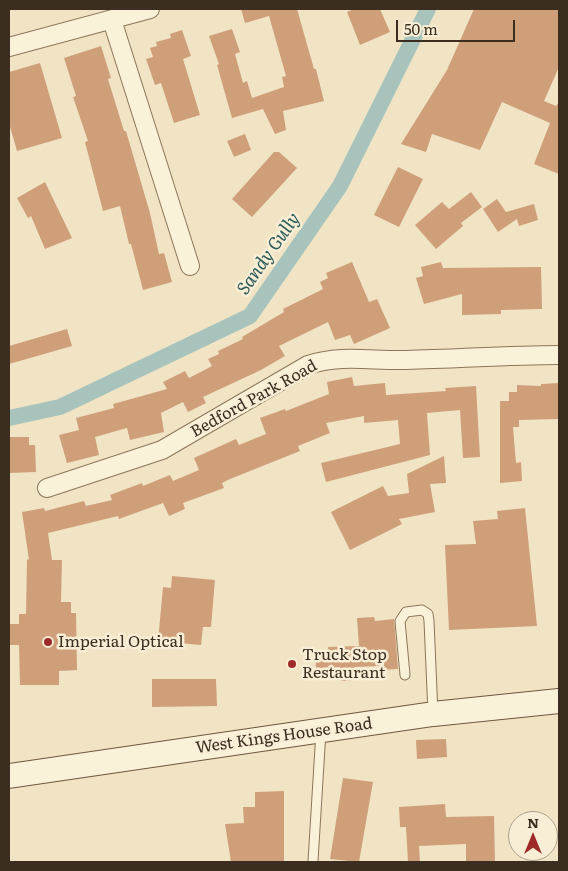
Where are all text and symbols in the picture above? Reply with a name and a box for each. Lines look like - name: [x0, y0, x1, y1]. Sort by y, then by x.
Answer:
- scale bar: [398, 10, 517, 42]
- text: 50 m: [404, 17, 438, 40]
- water label: Sandy Gully: [233, 209, 305, 299]
- street label: Bedford Park Road: [188, 356, 320, 442]
- place label: Imperial Optical: [58, 632, 184, 652]
- marker: Imperial Optical: [42, 636, 54, 648]
- place label: Truck Stop Restaurant: [302, 645, 387, 683]
- marker: Truck Stop Restaurant: [286, 658, 298, 670]
- street label: West Kings House Road: [194, 714, 374, 758]
- north arrow: [508, 811, 558, 861]
- text: N: [527, 812, 539, 832]

